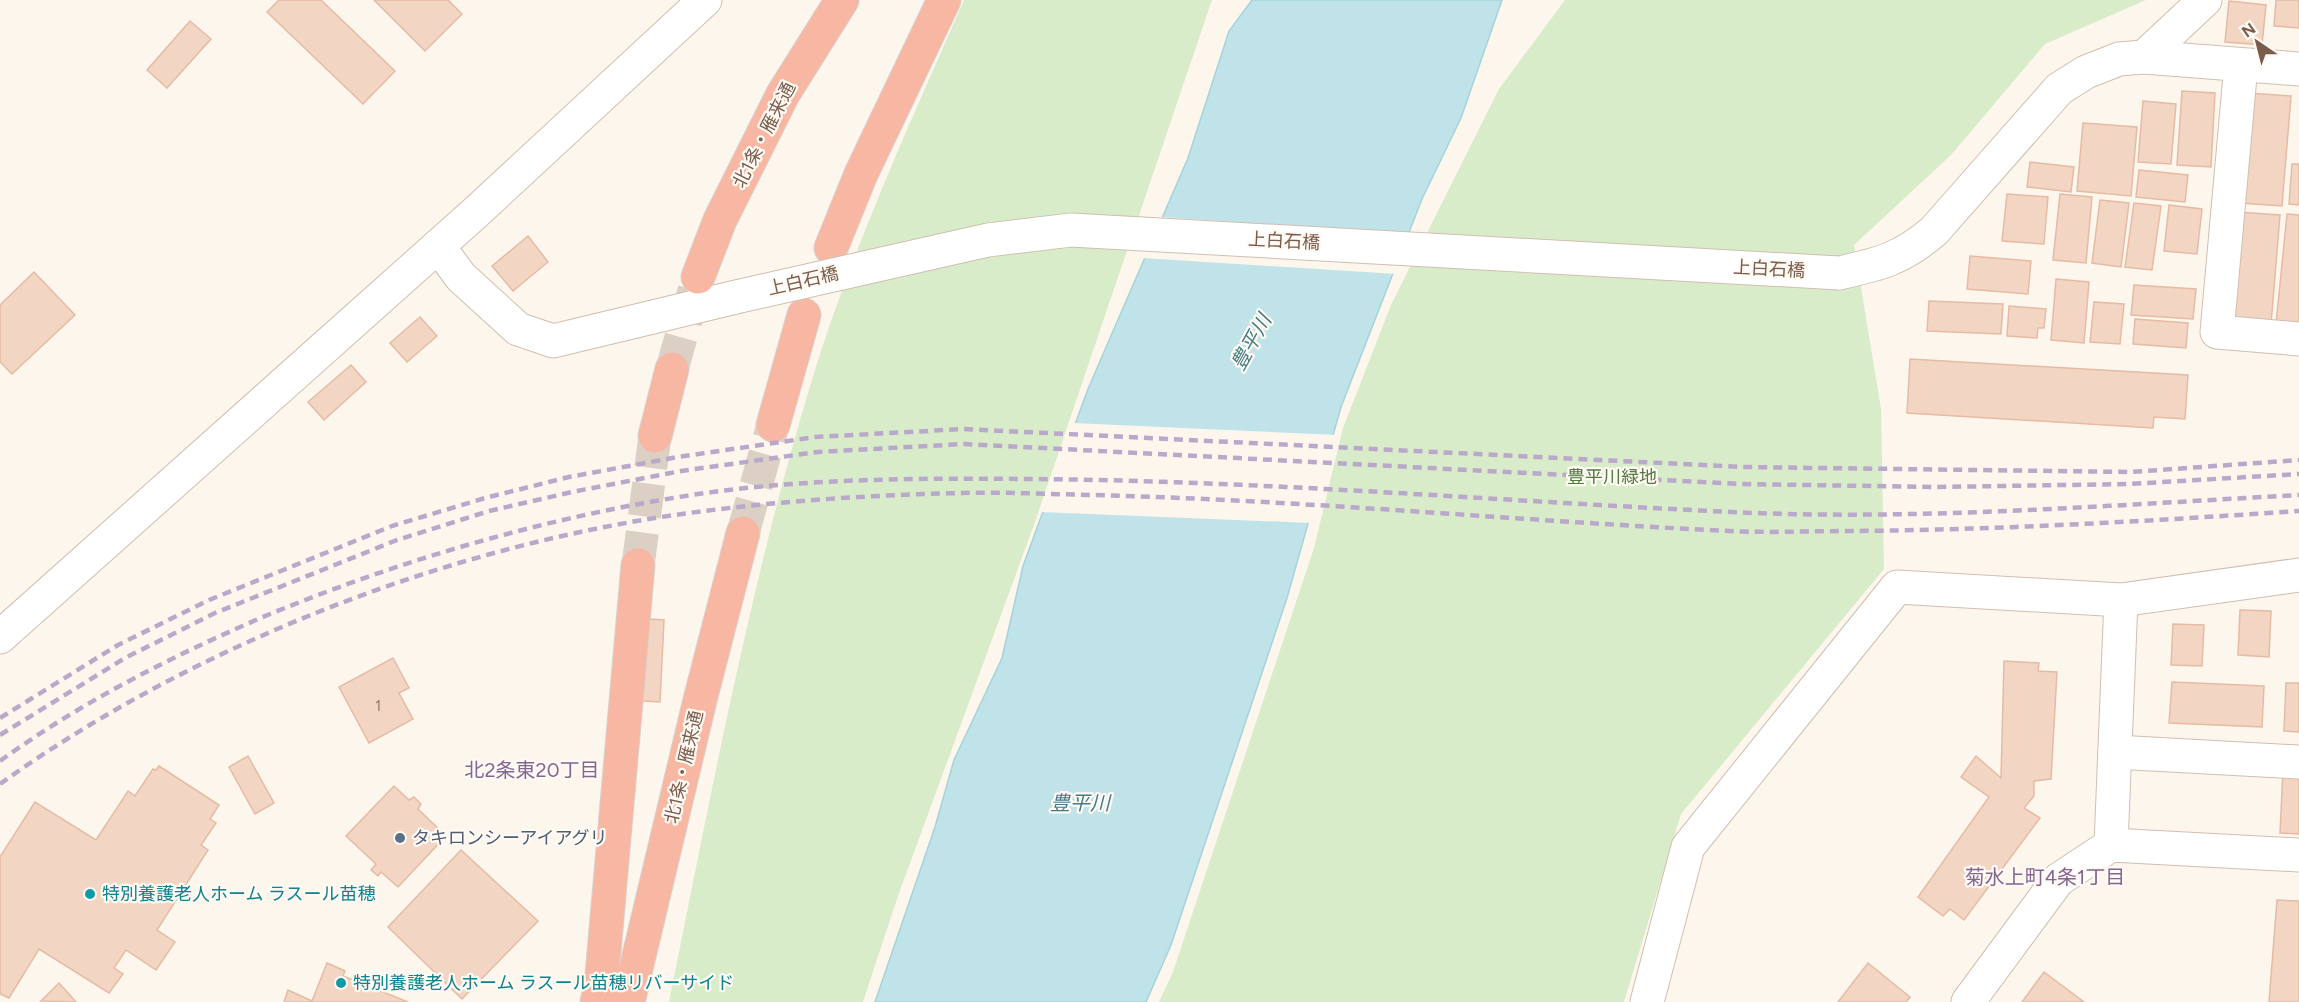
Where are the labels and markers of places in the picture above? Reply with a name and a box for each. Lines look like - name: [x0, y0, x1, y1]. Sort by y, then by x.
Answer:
- place label: タキロンシーアイアグリ: [412, 827, 607, 849]
- marker: タキロンシーアイアグリ: [393, 831, 407, 845]
- place label: 特別養護老人ホーム ラスール苗穂: [102, 883, 376, 905]
- marker: 特別養護老人ホーム ラスール苗穂: [83, 887, 97, 901]
- place label: 特別養護老人ホーム ラスール苗穂リバーサイド: [353, 972, 734, 994]
- marker: 特別養護老人ホーム ラスール苗穂リバーサイド: [334, 976, 348, 990]

